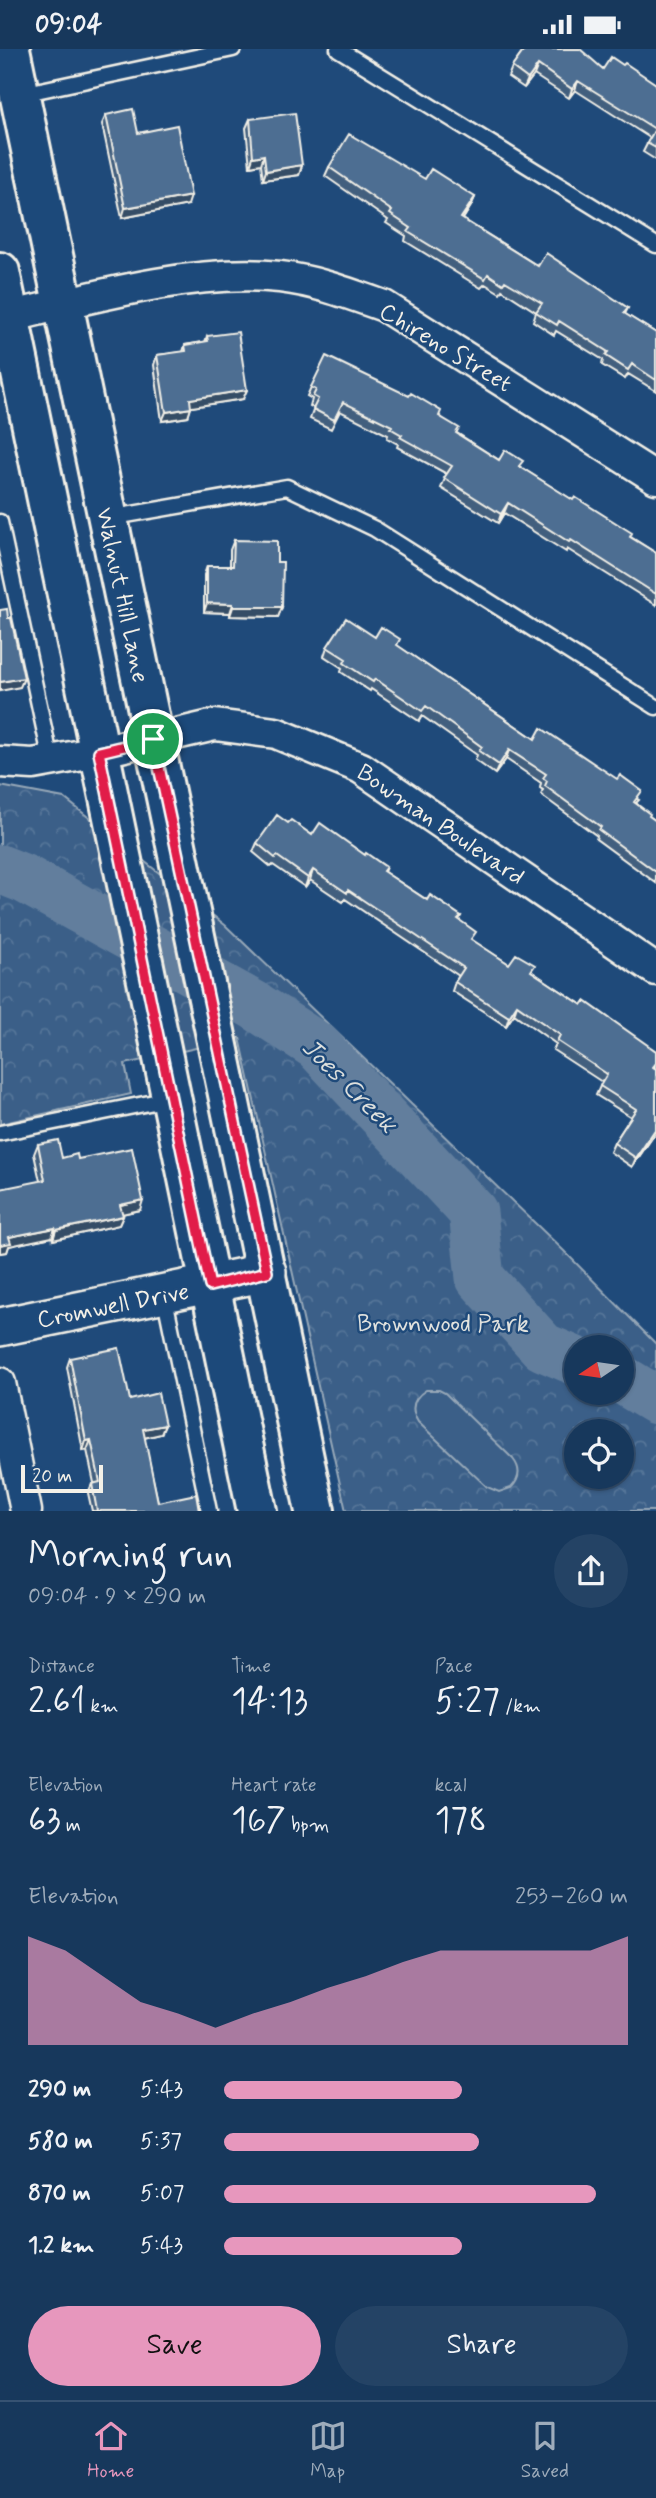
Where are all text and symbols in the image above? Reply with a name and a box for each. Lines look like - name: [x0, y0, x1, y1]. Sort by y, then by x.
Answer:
- text: 09:04: [35, 8, 102, 42]
- street label: Chireno Street: [373, 297, 517, 400]
- street label: Walnut Hill Lane: [88, 505, 155, 686]
- pin: [123, 709, 183, 769]
- icon: arrive: [134, 720, 172, 758]
- street label: Bowman Boulevard: [350, 758, 530, 893]
- water label: Joes Creek: [294, 1031, 404, 1142]
- street label: Cromwell Drive: [35, 1277, 192, 1336]
- park label: Brownwood Park: [357, 1309, 529, 1340]
- north arrow: [564, 1335, 634, 1405]
- map controls: [564, 1335, 634, 1489]
- button: locate: [564, 1419, 634, 1489]
- scale bar: [21, 1462, 103, 1494]
- text: 20 m: [32, 1464, 72, 1489]
- text: Morning run: [28, 1531, 233, 1580]
- button: share: [554, 1534, 628, 1608]
- text: 09:04 · 9 × 290 m: [28, 1582, 206, 1612]
- text: Distance: [28, 1654, 95, 1679]
- text: Time: [231, 1654, 271, 1679]
- text: Pace: [435, 1654, 472, 1679]
- text: 2.61: [28, 1679, 85, 1725]
- text: 14:13: [231, 1679, 308, 1725]
- text: 5:27: [435, 1679, 500, 1725]
- text: km: [85, 1694, 118, 1719]
- text: /km: [500, 1694, 541, 1719]
- text: Elevation: [28, 1773, 103, 1798]
- text: Heart rate: [231, 1773, 317, 1798]
- text: kcal: [435, 1773, 467, 1798]
- text: 63: [28, 1798, 61, 1844]
- text: 167: [231, 1798, 286, 1844]
- text: 178: [435, 1798, 487, 1844]
- text: m: [61, 1813, 81, 1838]
- text: bpm: [286, 1813, 329, 1838]
- text: Elevation: [28, 1882, 119, 1912]
- text: 253–260 m: [515, 1882, 628, 1912]
- text: 290 m: [28, 2075, 91, 2105]
- text: 5:43: [140, 2075, 183, 2105]
- text: 580 m: [28, 2127, 93, 2157]
- text: 5:37: [140, 2127, 182, 2157]
- text: 870 m: [28, 2179, 91, 2209]
- text: 5:07: [140, 2179, 184, 2209]
- text: 1.2 km: [28, 2231, 94, 2261]
- text: 5:43: [140, 2231, 183, 2261]
- button: Save: [28, 2306, 321, 2386]
- button: Share: [335, 2306, 628, 2386]
- tab: Home: [87, 2417, 134, 2484]
- tab: Map: [309, 2417, 347, 2484]
- tab: Saved: [521, 2417, 569, 2484]

